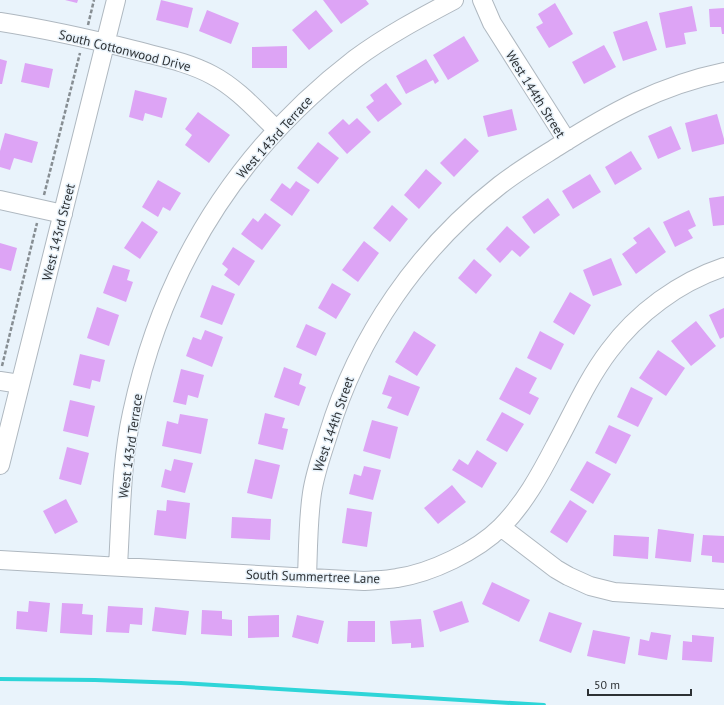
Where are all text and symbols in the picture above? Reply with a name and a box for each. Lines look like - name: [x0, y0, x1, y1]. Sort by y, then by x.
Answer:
- street label: South Cottonwood Drive: [57, 26, 193, 75]
- street label: West 144th Street: [502, 48, 569, 142]
- street label: West 143rd Terrace: [233, 92, 316, 182]
- street label: West 143rd Street: [38, 181, 79, 282]
- street label: West 144th Street: [309, 374, 358, 474]
- street label: West 143rd Terrace: [115, 393, 146, 500]
- street label: South Summertree Lane: [246, 566, 380, 587]
- scale bar: [588, 671, 691, 697]
- text: 50 m: [594, 677, 620, 692]

